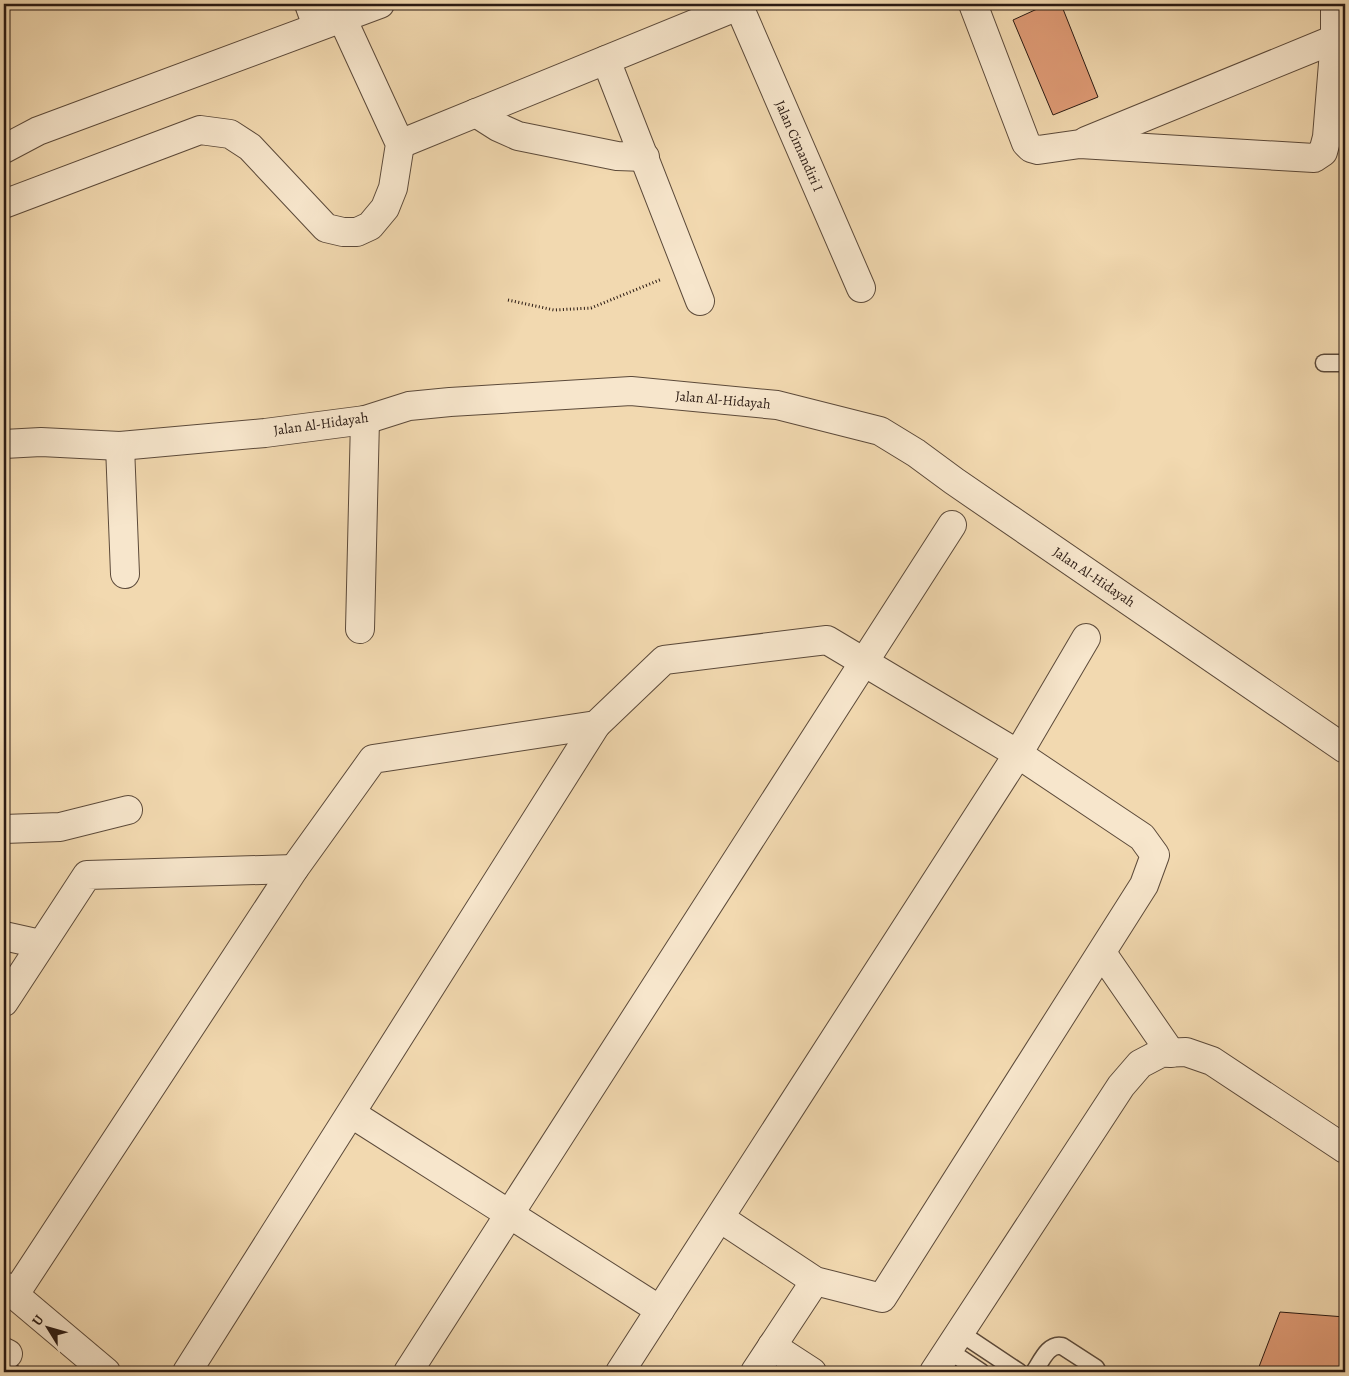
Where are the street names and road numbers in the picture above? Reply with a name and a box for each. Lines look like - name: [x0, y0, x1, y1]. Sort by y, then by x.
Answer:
- street label: Jalan Cimandiri I: [770, 97, 828, 195]
- street label: Jalan Al-Hidayah: [675, 386, 772, 414]
- street label: Jalan Al-Hidayah: [272, 408, 370, 440]
- street label: Jalan Al-Hidayah: [1049, 542, 1139, 612]

